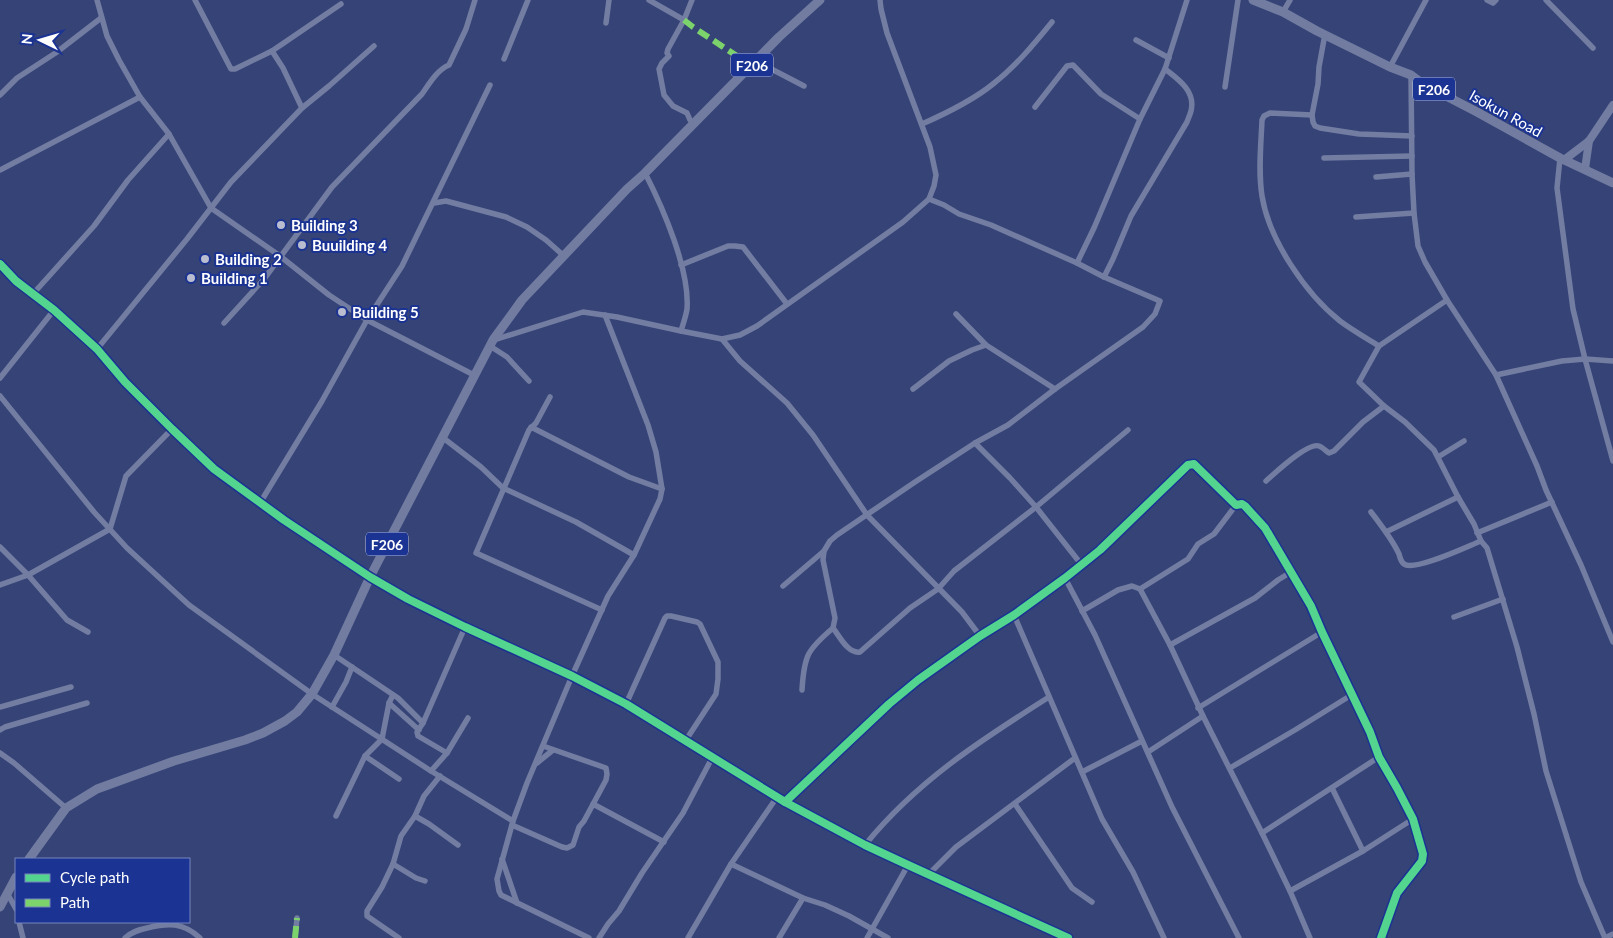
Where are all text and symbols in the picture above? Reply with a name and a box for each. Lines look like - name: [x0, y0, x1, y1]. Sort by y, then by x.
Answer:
- north arrow: [15, 15, 65, 65]
- text: N: [18, 33, 35, 45]
- road number: F206: [731, 54, 773, 76]
- road number: F206: [1413, 78, 1455, 100]
- street label: Isokun Road: [1466, 86, 1546, 140]
- place label: Building 3: [291, 216, 358, 234]
- marker: Building 3: [275, 219, 287, 231]
- place label: Buuilding 4: [312, 236, 388, 254]
- marker: Buuilding 4: [296, 239, 308, 251]
- place label: Building 2: [215, 250, 282, 268]
- marker: Building 2: [199, 253, 211, 265]
- place label: Building 1: [201, 269, 268, 287]
- marker: Building 1: [185, 272, 197, 284]
- place label: Building 5: [352, 303, 419, 321]
- marker: Building 5: [336, 306, 348, 318]
- road number: F206: [366, 532, 408, 556]
- legend: [15, 858, 190, 923]
- text: Cycle path: [60, 868, 129, 886]
- text: Path: [60, 893, 90, 911]

